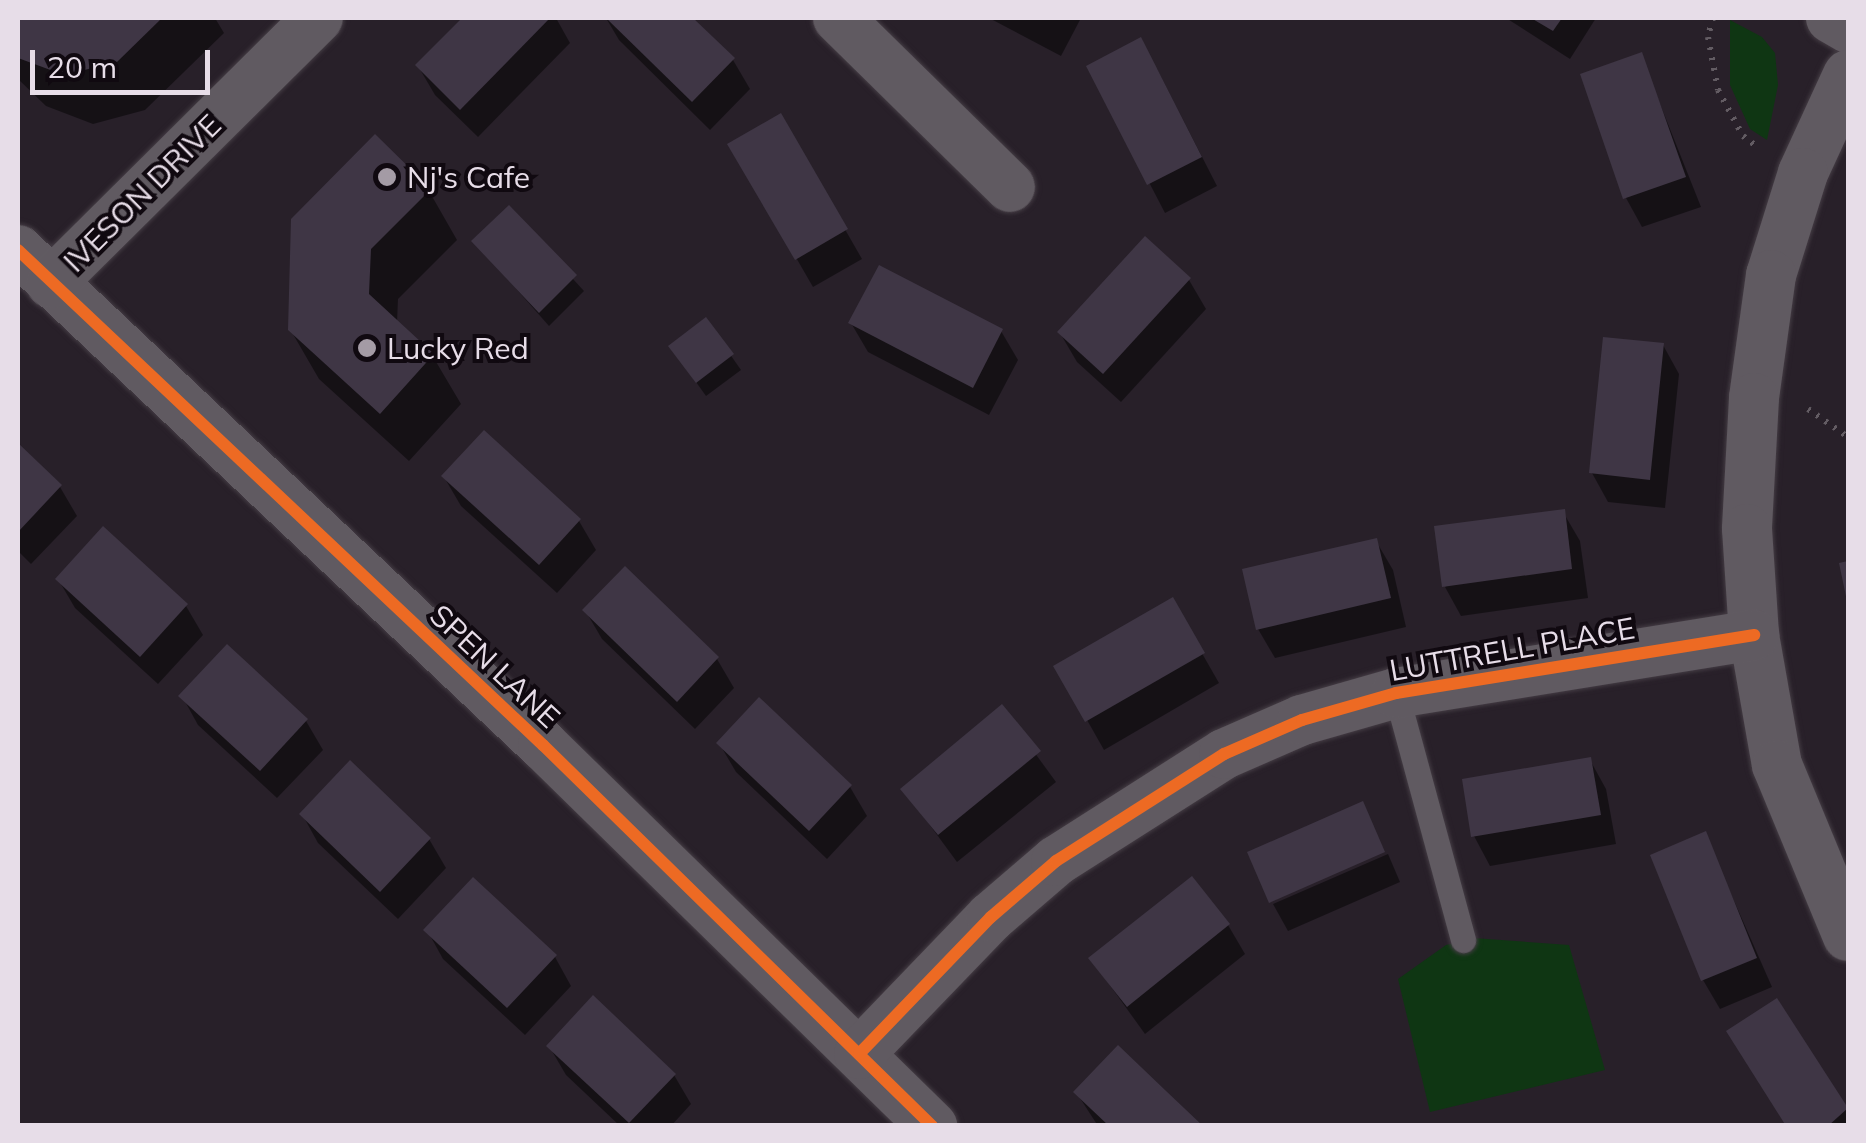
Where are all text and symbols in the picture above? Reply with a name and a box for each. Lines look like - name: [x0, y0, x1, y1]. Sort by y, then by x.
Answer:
- scale bar: [35, 30, 215, 92]
- text: 20 m: [47, 48, 117, 86]
- street label: IVESON DRIVE: [56, 107, 228, 279]
- place label: Nj's Cafe: [407, 159, 530, 195]
- marker: Nj's Cafe: [376, 166, 398, 188]
- place label: Lucky Red: [387, 330, 529, 366]
- marker: Lucky Red: [356, 337, 378, 359]
- street label: SPEN LANE: [423, 597, 567, 735]
- street label: LUTTRELL PLACE: [1387, 610, 1637, 688]

